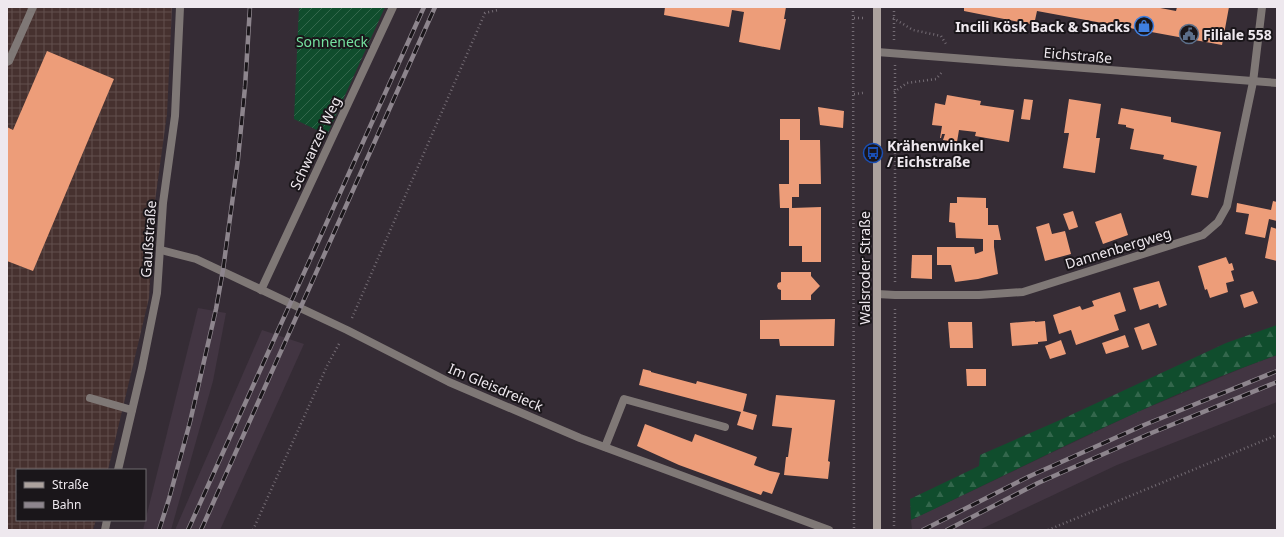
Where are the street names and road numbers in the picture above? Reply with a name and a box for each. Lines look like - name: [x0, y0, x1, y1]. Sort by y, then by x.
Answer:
- street label: Eichstraße: [1043, 43, 1113, 67]
- street label: Schwarzer Weg: [285, 93, 345, 193]
- street label: Gaußstraße: [136, 200, 160, 278]
- street label: Walsroder Straße: [855, 211, 874, 325]
- street label: Dannenbergweg: [1063, 223, 1173, 273]
- street label: Im Gleisdreieck: [446, 358, 547, 416]

